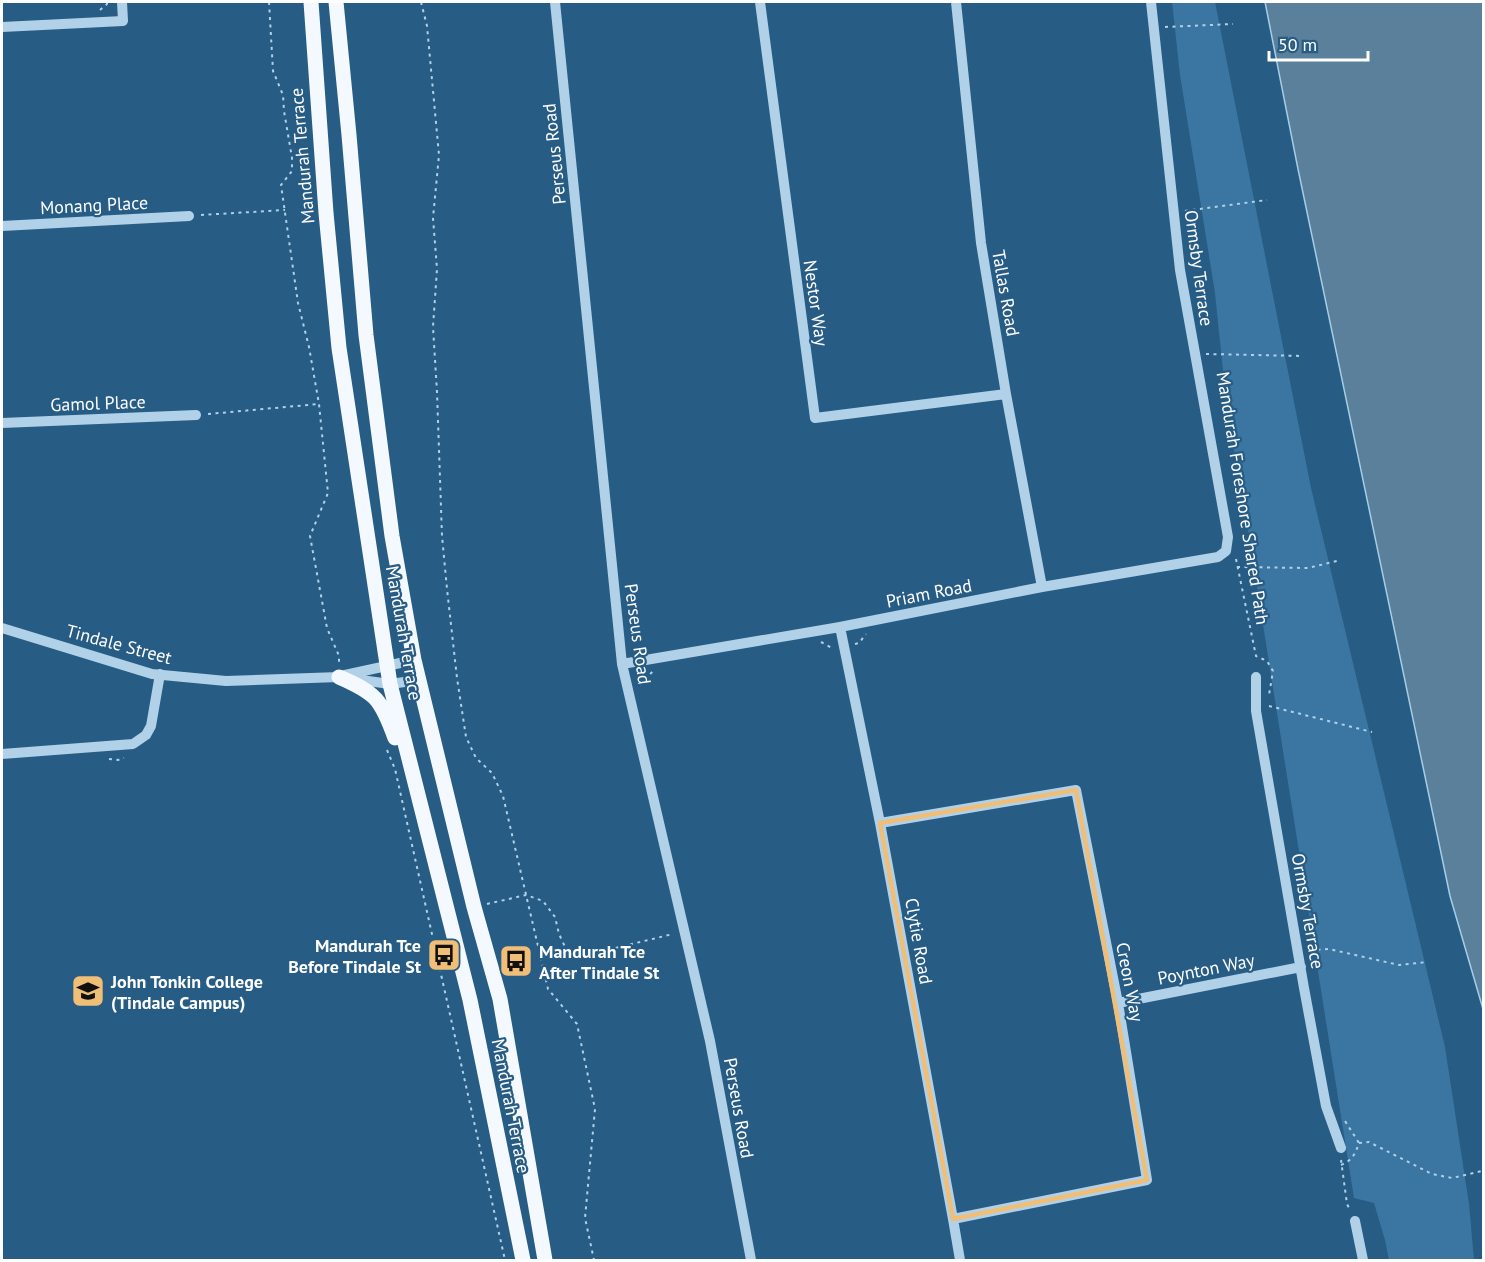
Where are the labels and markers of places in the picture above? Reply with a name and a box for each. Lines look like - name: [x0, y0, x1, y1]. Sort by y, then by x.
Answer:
- place label: Mandurah Tce Before Tindale St: [288, 934, 422, 978]
- bus stop icon: Mandurah Tce Before Tindale St: [426, 937, 462, 973]
- place label: Mandurah Tce After Tindale St: [539, 940, 660, 984]
- bus stop icon: Mandurah Tce After Tindale St: [498, 943, 534, 979]
- place label: John Tonkin College (Tindale Campus): [110, 970, 263, 1014]
- school or university icon: John Tonkin College (Tindale Campus): [70, 973, 106, 1009]

